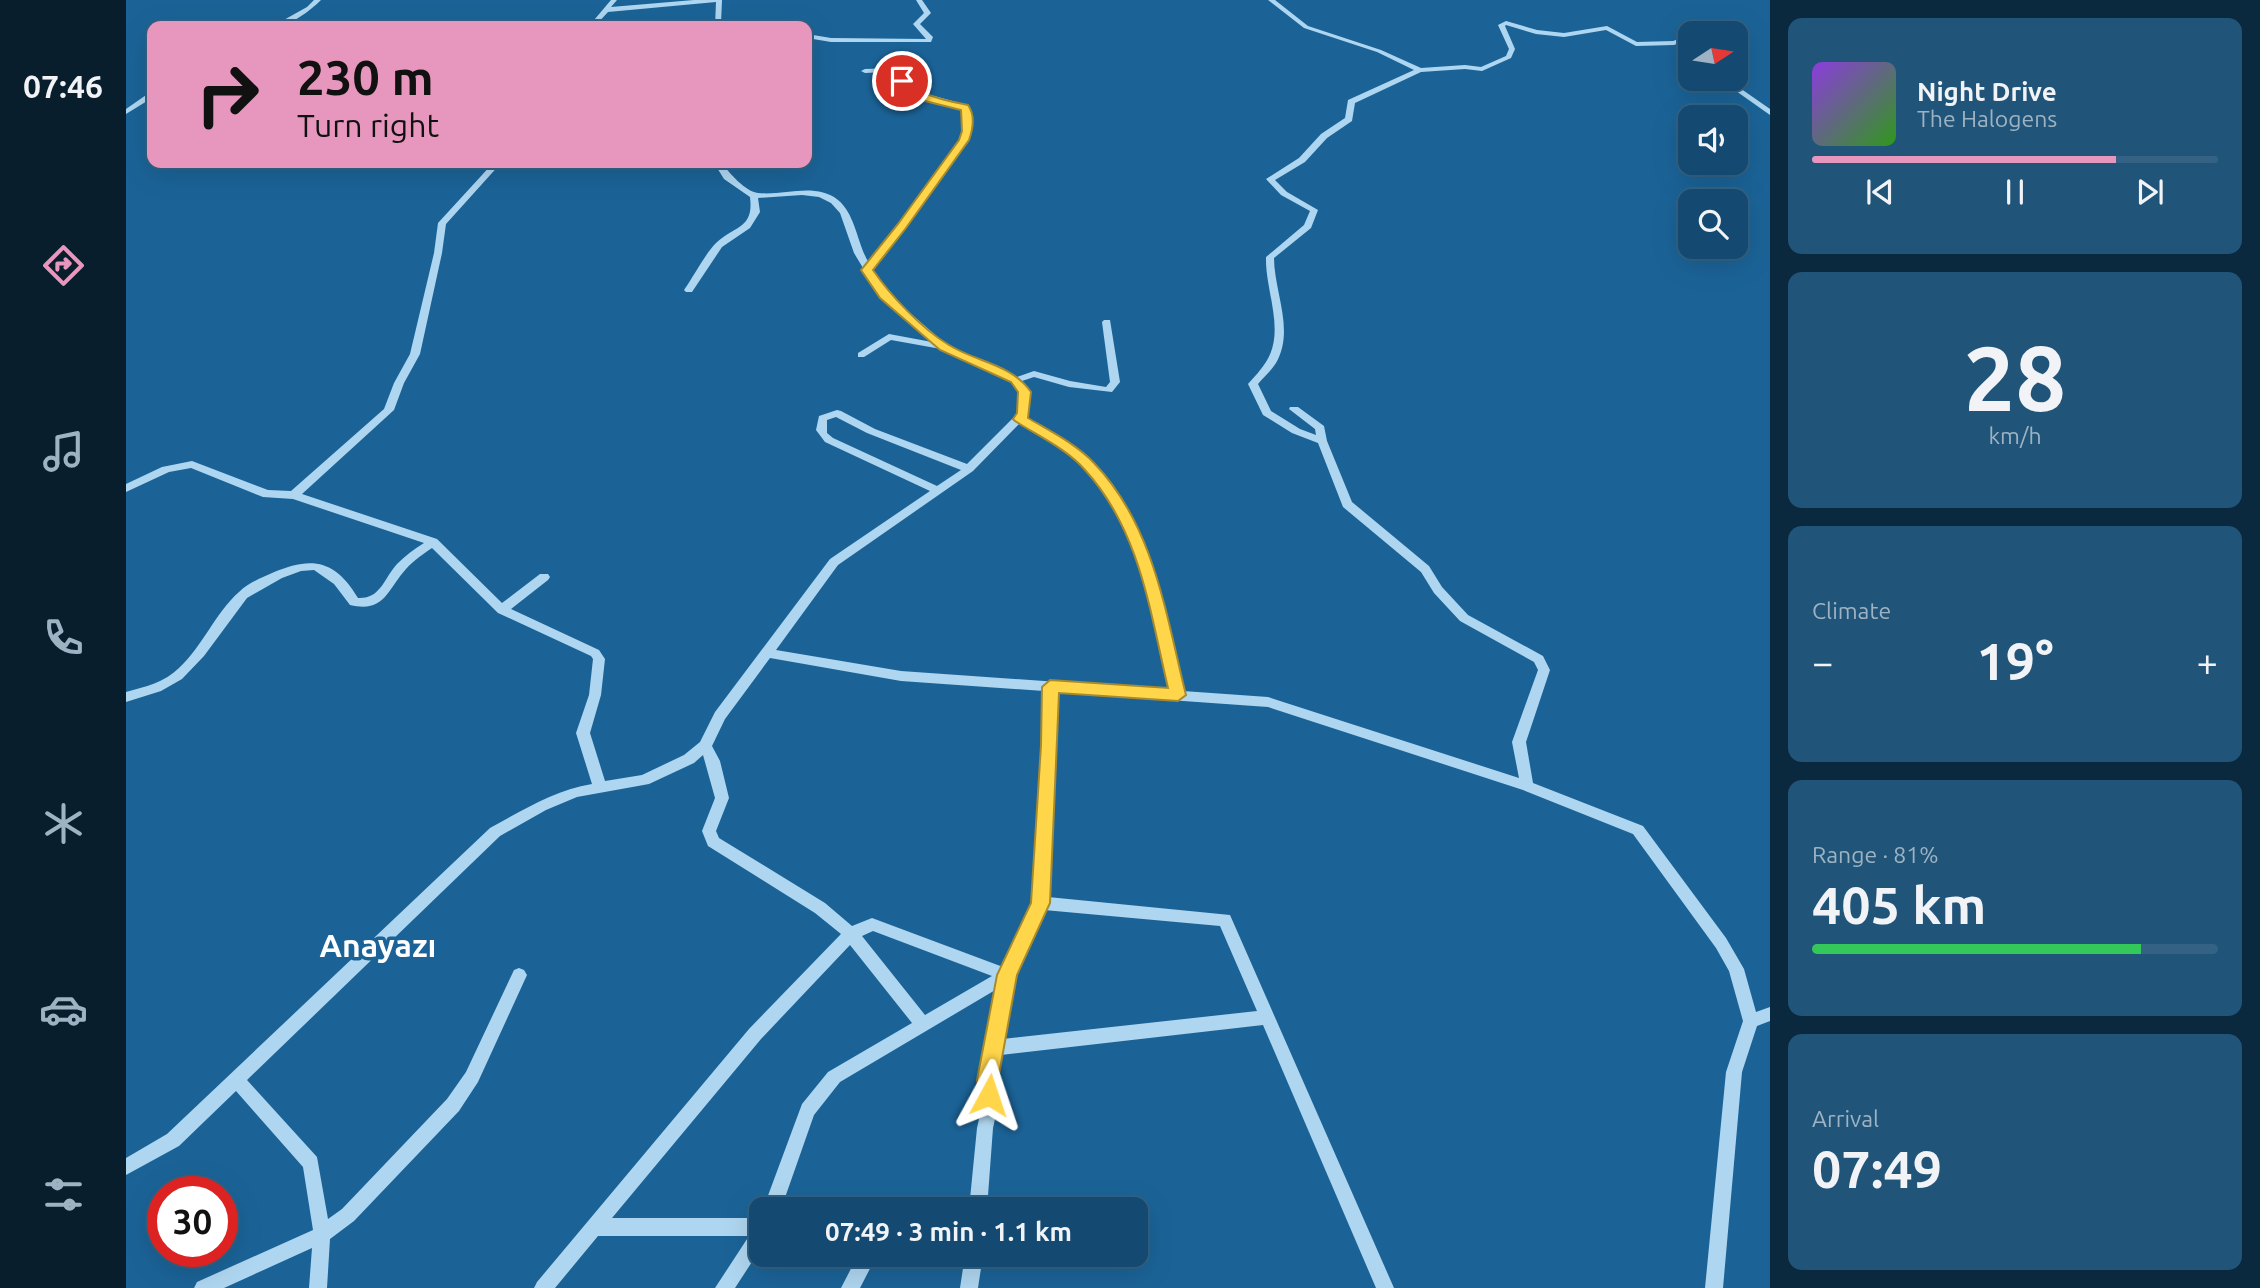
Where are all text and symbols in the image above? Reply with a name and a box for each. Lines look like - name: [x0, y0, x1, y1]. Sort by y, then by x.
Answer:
- north arrow: [1678, 21, 1748, 91]
- map controls: [1678, 21, 1748, 259]
- icon: right: [182, 49, 273, 140]
- text: 230 m: [297, 49, 434, 104]
- pin: [872, 51, 932, 111]
- icon: arrive: [883, 62, 921, 100]
- text: 07:46: [23, 68, 103, 104]
- text: Night Drive: [1917, 77, 2057, 106]
- button: sound: [1678, 105, 1748, 175]
- text: The Halogens: [1917, 106, 2057, 131]
- text: Turn right: [297, 107, 439, 143]
- icon: previous: [1861, 173, 1899, 211]
- icon: pause: [1996, 173, 2034, 211]
- icon: next: [2131, 173, 2169, 211]
- button: search: [1678, 189, 1748, 259]
- icon: directions: [39, 241, 88, 290]
- text: 28: [1964, 326, 2066, 428]
- text: km/h: [1988, 423, 2042, 448]
- icon: music: [39, 427, 88, 476]
- text: Climate: [1812, 598, 1891, 623]
- icon: phone: [39, 613, 88, 662]
- text: 19°: [1976, 632, 2054, 690]
- text: −: [1812, 641, 1833, 683]
- text: +: [2197, 641, 2218, 683]
- icon: climate: [39, 799, 88, 848]
- text: Range · 81%: [1812, 842, 1939, 867]
- text: 405 km: [1812, 876, 1986, 934]
- district label: Anayazı: [320, 927, 436, 963]
- icon: car: [39, 985, 88, 1034]
- position arrow: [952, 1058, 1026, 1132]
- text: Arrival: [1812, 1106, 1879, 1131]
- text: 07:49: [1812, 1140, 1942, 1198]
- icon: filters: [39, 1170, 88, 1219]
- speed limit sign: 30: [147, 1176, 238, 1267]
- text: 07:49 · 3 min · 1.1 km: [825, 1217, 1072, 1246]

